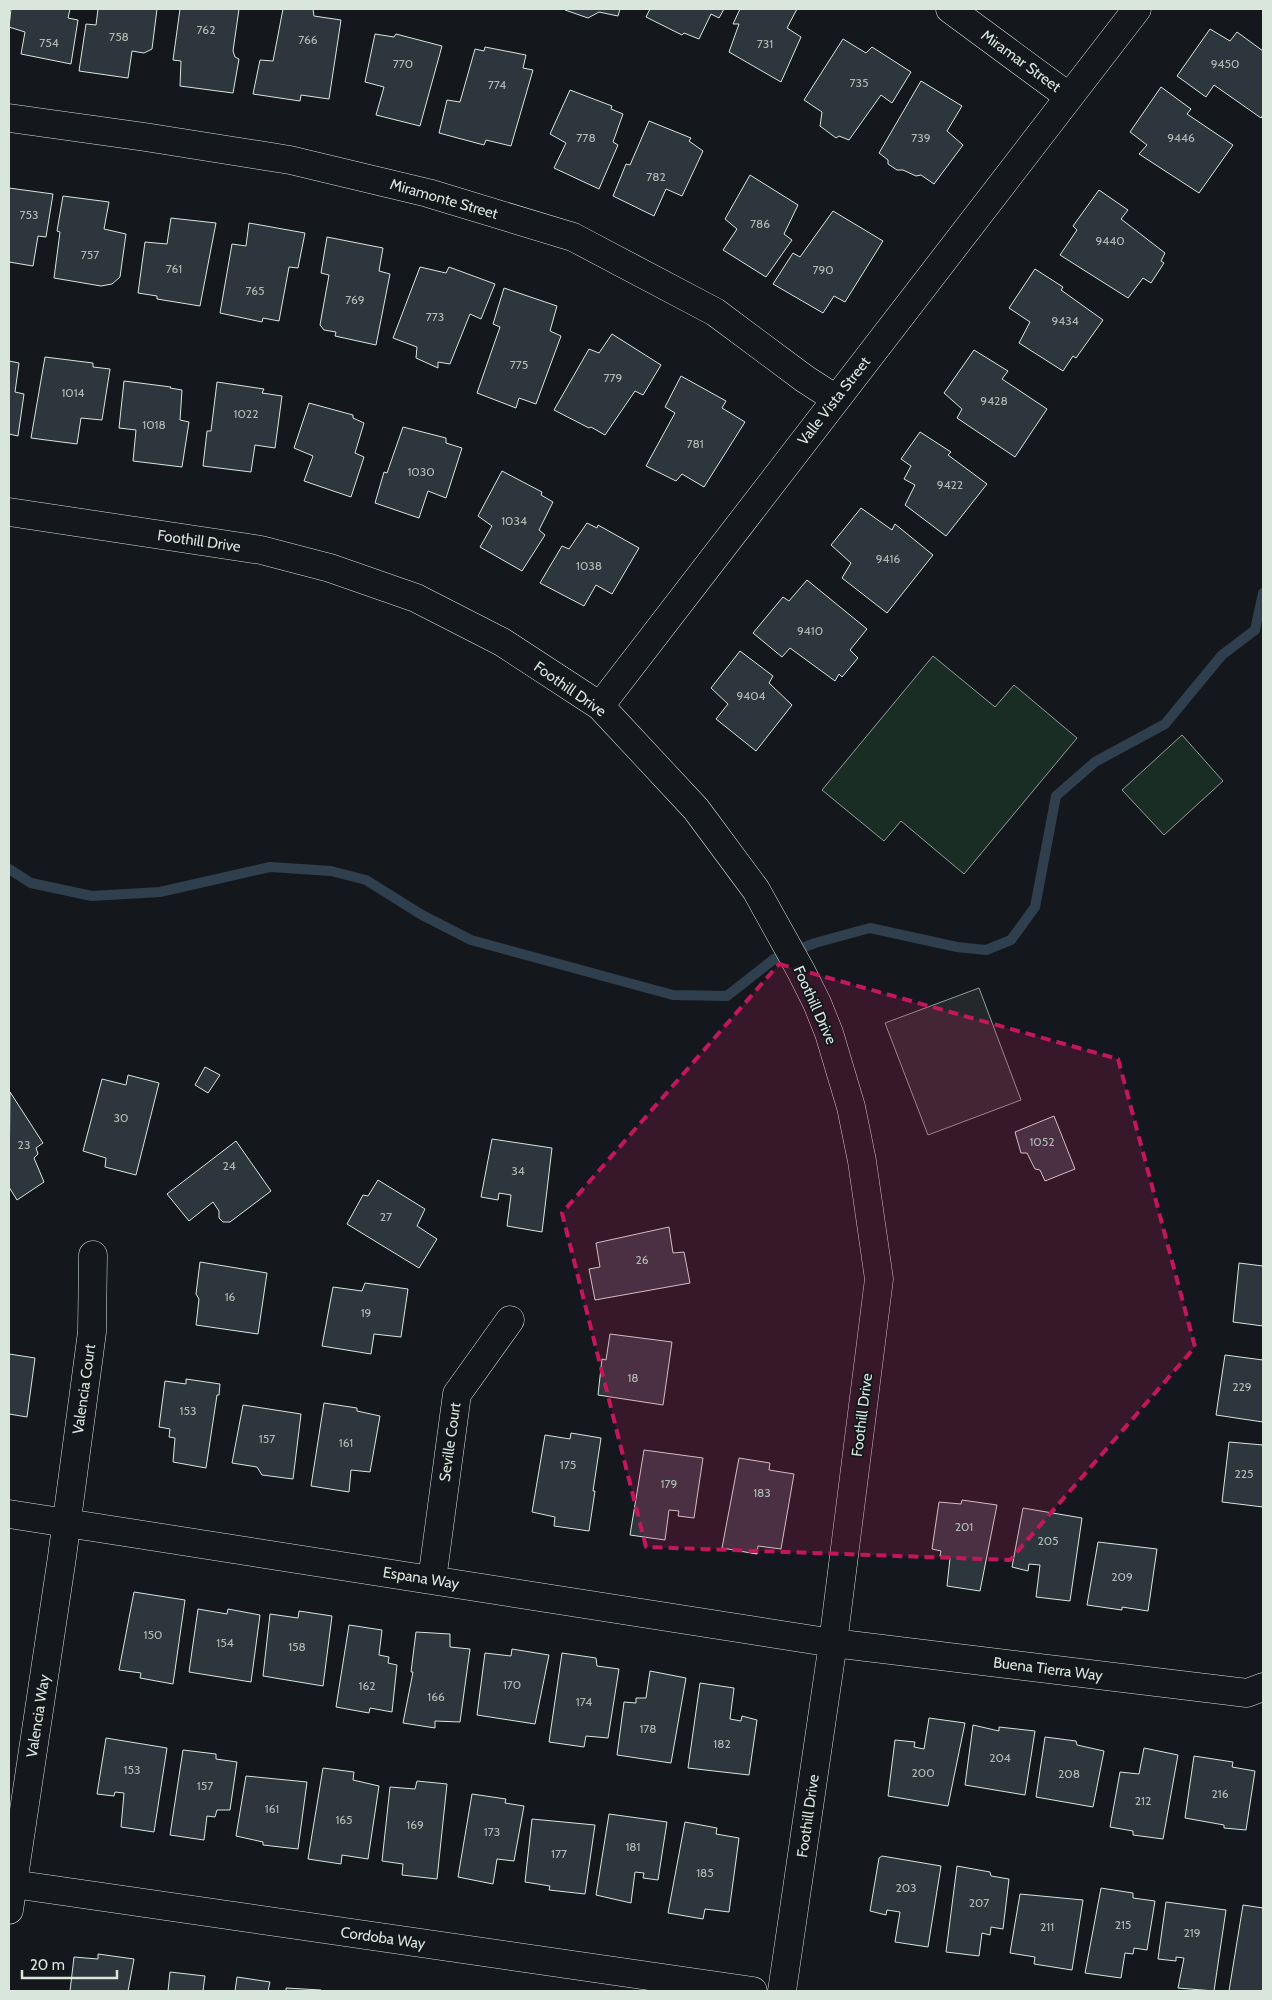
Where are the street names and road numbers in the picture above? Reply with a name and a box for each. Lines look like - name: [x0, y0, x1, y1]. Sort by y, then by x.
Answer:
- street label: Miramar Street: [978, 26, 1064, 96]
- street label: Miramonte Street: [388, 175, 500, 223]
- street label: Valle Vista Street: [794, 353, 874, 449]
- street label: Foothill Drive: [156, 526, 242, 556]
- street label: Foothill Drive: [530, 658, 610, 721]
- street label: Foothill Drive: [790, 963, 840, 1047]
- street label: Valencia Court: [69, 1343, 99, 1435]
- street label: Foothill Drive: [848, 1372, 876, 1458]
- street label: Seville Court: [436, 1401, 464, 1483]
- street label: Espana Way: [382, 1563, 461, 1593]
- street label: Buena Tierra Way: [992, 1653, 1104, 1685]
- street label: Valencia Way: [23, 1673, 54, 1759]
- street label: Foothill Drive: [793, 1773, 823, 1859]
- street label: Cordoba Way: [339, 1923, 427, 1953]

